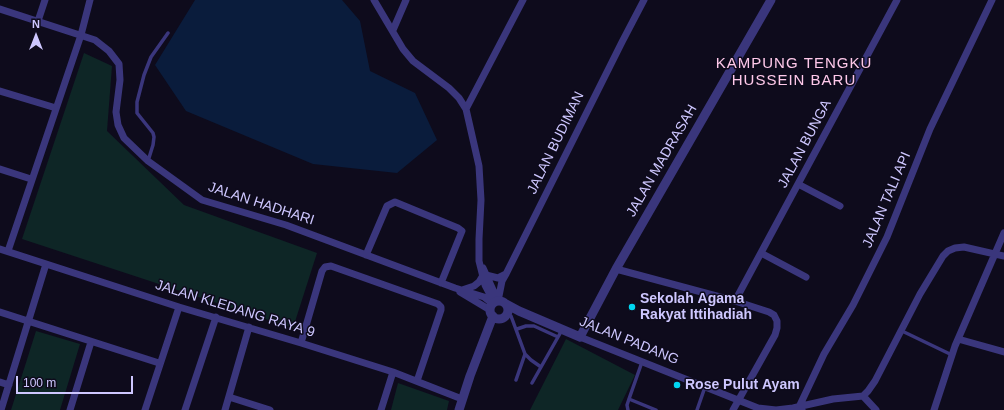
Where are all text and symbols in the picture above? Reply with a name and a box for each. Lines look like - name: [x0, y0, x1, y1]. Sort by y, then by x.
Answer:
- north arrow: [16, 16, 56, 56]
- text: N: [32, 18, 40, 30]
- district label: KAMPUNG TENGKU HUSSEIN BARU: [716, 55, 872, 90]
- street label: JALAN BUDIMAN: [524, 89, 588, 197]
- street label: JALAN BUNGA: [775, 97, 835, 191]
- street label: JALAN MADRASAH: [623, 102, 701, 220]
- street label: JALAN TALI API: [859, 150, 915, 250]
- street label: JALAN HADHARI: [206, 179, 316, 229]
- street label: JALAN KLEDANG RAYA 9: [153, 277, 317, 341]
- place label: Sekolah Agama Rakyat Ittihadiah: [640, 291, 752, 324]
- marker: Sekolah Agama Rakyat Ittihadiah: [627, 302, 637, 312]
- street label: JALAN PADANG: [577, 313, 681, 369]
- scale bar: [18, 368, 135, 394]
- text: 100 m: [23, 376, 56, 390]
- place label: Rose Pulut Ayam: [685, 377, 800, 393]
- marker: Rose Pulut Ayam: [672, 380, 682, 390]

